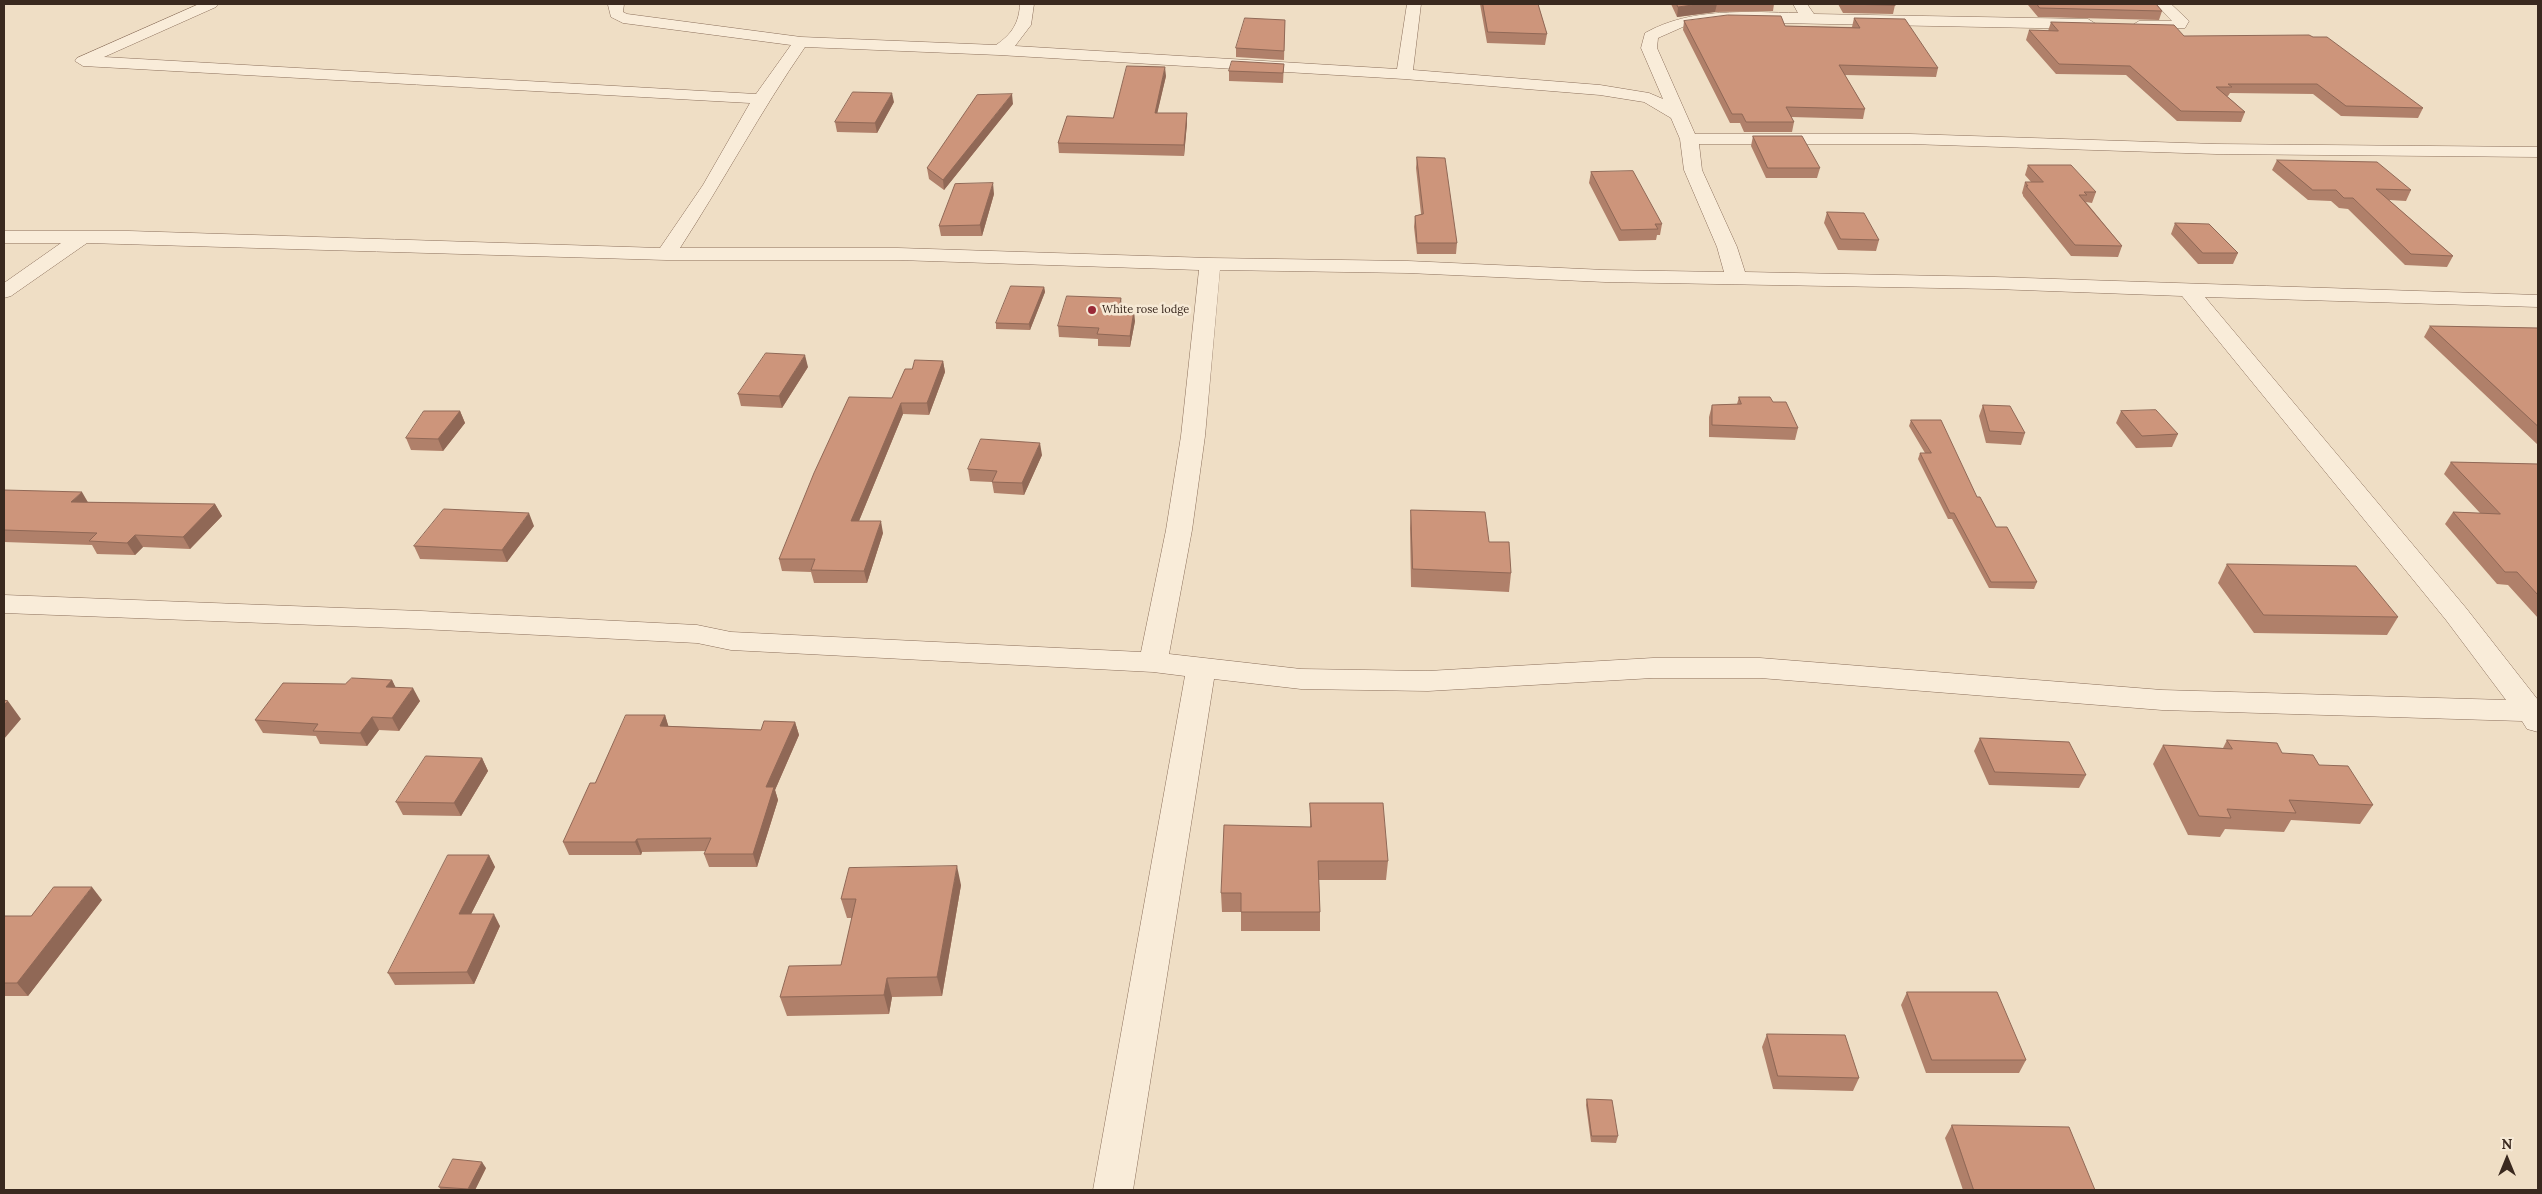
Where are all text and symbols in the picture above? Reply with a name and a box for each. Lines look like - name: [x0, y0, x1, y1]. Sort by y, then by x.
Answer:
- place label: White rose lodge: [1102, 303, 1189, 317]
- marker: White rose lodge: [1086, 304, 1098, 316]
- north arrow: [2482, 1134, 2532, 1184]
- text: N: [2502, 1135, 2512, 1153]

